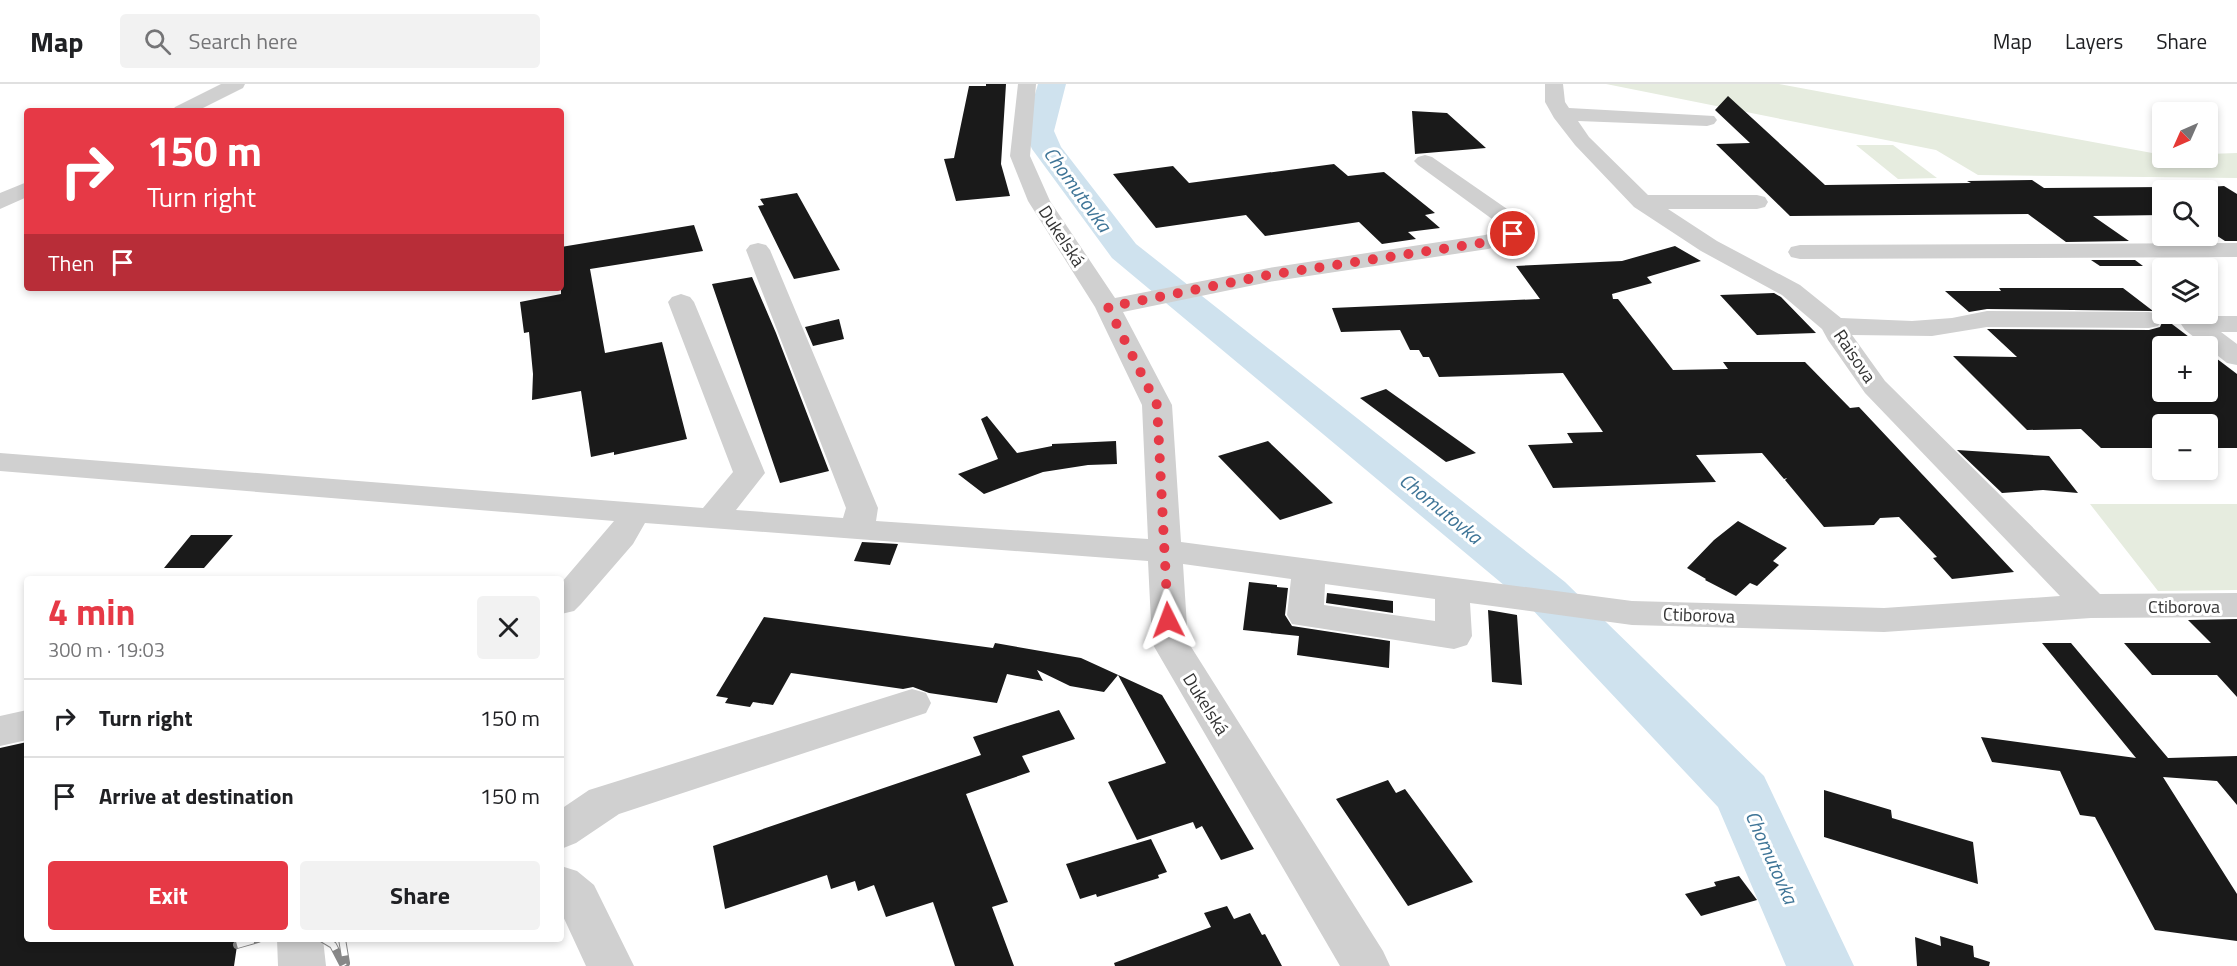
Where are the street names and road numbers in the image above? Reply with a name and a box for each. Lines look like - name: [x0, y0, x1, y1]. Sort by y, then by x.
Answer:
- street label: Dukelská: [1032, 200, 1092, 272]
- street label: Raisova: [1827, 324, 1883, 388]
- street label: Ctiborova: [2148, 593, 2220, 620]
- street label: Ctiborova: [1663, 600, 1735, 630]
- street label: Dukelská: [1176, 668, 1236, 740]

